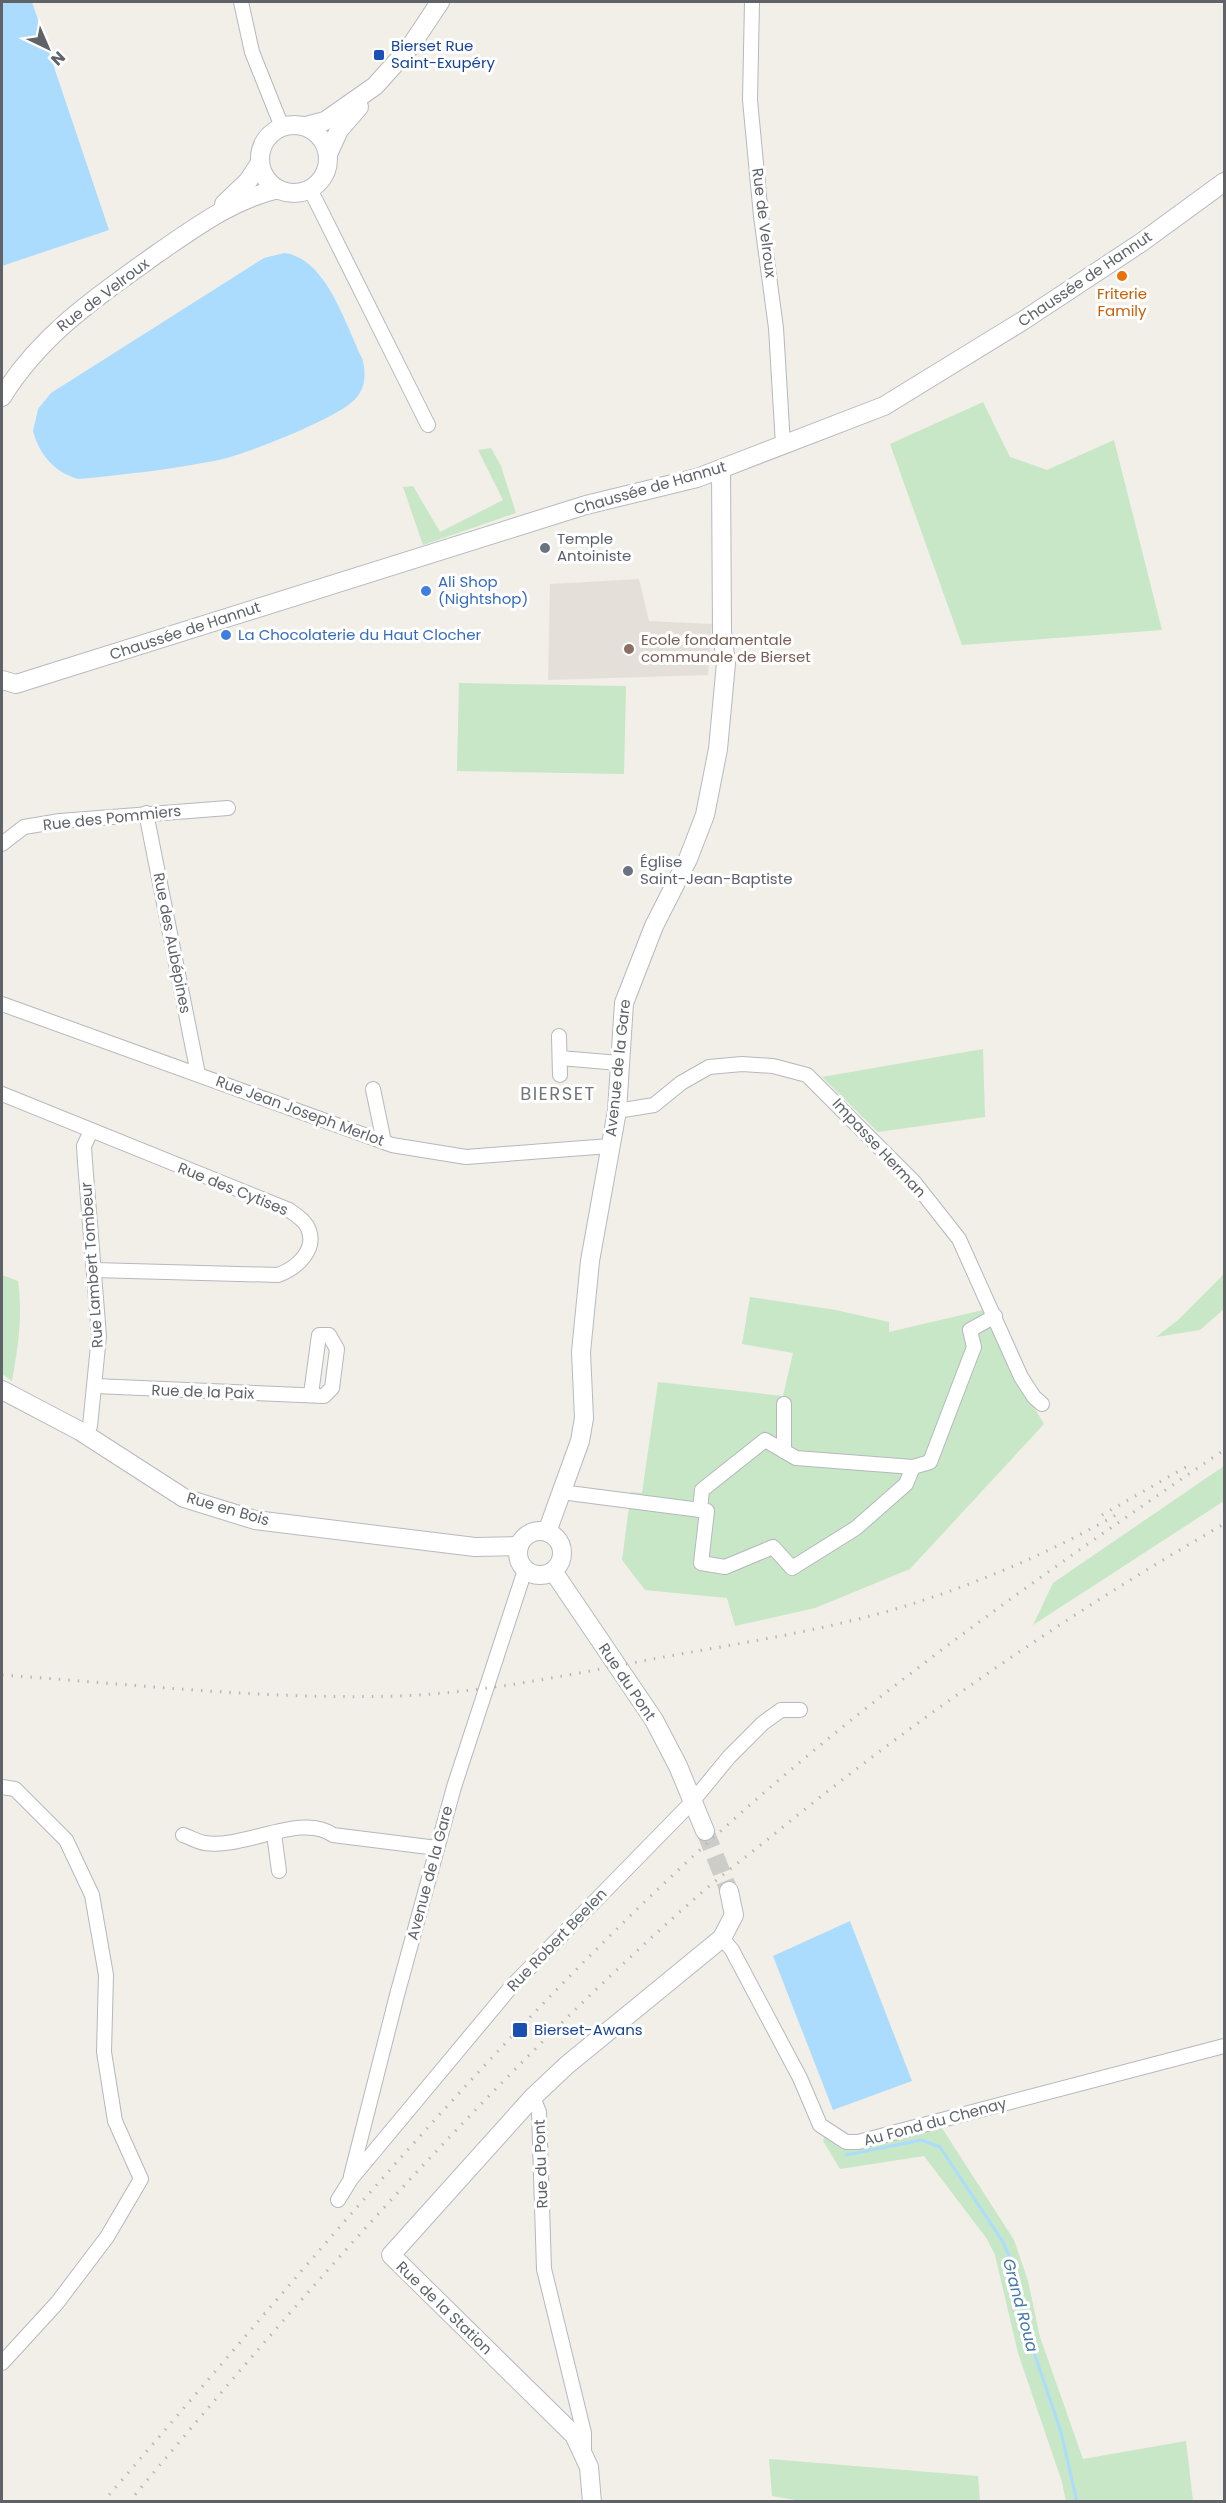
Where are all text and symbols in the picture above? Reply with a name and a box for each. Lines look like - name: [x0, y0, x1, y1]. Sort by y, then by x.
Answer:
- north arrow: [18, 18, 78, 78]
- place label: Bierset Rue Saint-Exupéry: [391, 35, 495, 73]
- text: N: [46, 46, 70, 71]
- marker: Bierset Rue Saint-Exupéry: [372, 48, 386, 62]
- street label: Rue de Velroux: [747, 167, 782, 279]
- street label: Chaussée de Hannut: [1014, 226, 1156, 331]
- street label: Rue de Velroux: [52, 253, 153, 336]
- marker: Friterie Family: [1115, 269, 1129, 283]
- place label: Friterie Family: [1097, 283, 1147, 321]
- street label: Chaussée de Hannut: [571, 456, 728, 519]
- place label: Temple Antoiniste: [557, 528, 631, 566]
- marker: Temple Antoiniste: [538, 541, 552, 555]
- place label: Ali Shop (Nightshop): [438, 571, 528, 609]
- marker: Ali Shop (Nightshop): [419, 584, 433, 598]
- street label: Chaussée de Hannut: [107, 596, 263, 665]
- place label: La Chocolaterie du Haut Clocher: [238, 624, 481, 645]
- marker: La Chocolaterie du Haut Clocher: [219, 628, 233, 642]
- place label: Ecole fondamentale communale de Bierset: [641, 629, 811, 667]
- marker: Ecole fondamentale communale de Bierset: [622, 642, 636, 656]
- street label: Rue des Pommiers: [42, 800, 182, 835]
- place label: Église Saint-Jean-Baptiste: [640, 851, 792, 889]
- marker: Église Saint-Jean-Baptiste: [621, 864, 635, 878]
- street label: Rue des Aubépines: [149, 871, 196, 1015]
- street label: Avenue de la Gare: [600, 998, 635, 1138]
- street label: Rue Jean Joseph Merlot: [213, 1070, 387, 1151]
- district label: BIERSET: [520, 1081, 596, 1106]
- street label: Impasse Herman: [828, 1093, 931, 1202]
- street label: Rue des Cytises: [175, 1157, 292, 1220]
- street label: Rue Lambert Tombeur: [75, 1181, 108, 1349]
- street label: Rue de la Paix: [151, 1379, 255, 1404]
- street label: Rue en Bois: [184, 1487, 272, 1530]
- street label: Rue du Pont: [594, 1639, 661, 1725]
- street label: Avenue de la Gare: [401, 1803, 458, 1942]
- street label: Rue Robert Beelen: [502, 1884, 611, 1996]
- place label: Bierset-Awans: [534, 2019, 643, 2040]
- marker: Bierset-Awans: [511, 2021, 529, 2039]
- street label: Au Fond du Chenay: [861, 2092, 1009, 2151]
- street label: Rue du Pont: [528, 2119, 553, 2209]
- street label: Rue de la Station: [392, 2256, 497, 2359]
- water label: Grand Roua: [997, 2256, 1044, 2355]

